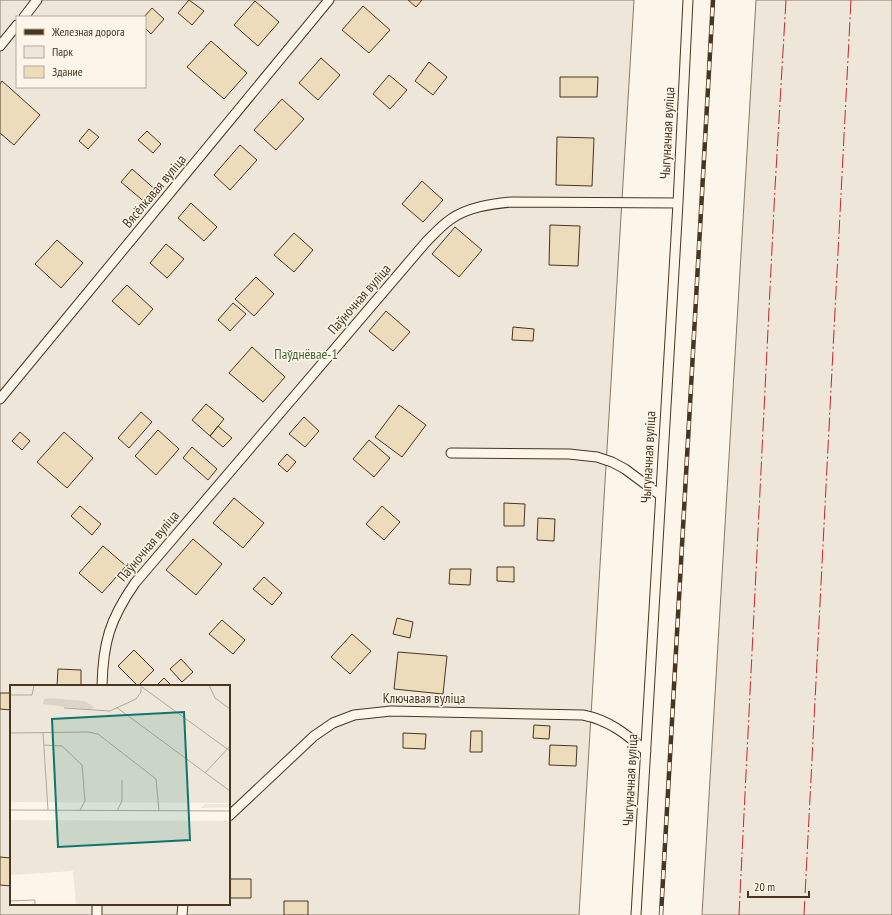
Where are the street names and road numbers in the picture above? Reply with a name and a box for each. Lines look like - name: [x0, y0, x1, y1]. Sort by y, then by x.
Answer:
- street label: Чыгуначная вуліца: [656, 86, 678, 180]
- street label: Вясёлкавая вуліца: [118, 151, 190, 231]
- street label: Паўночная вуліца: [324, 260, 394, 338]
- street label: Чыгуначная вуліца: [637, 410, 659, 504]
- street label: Паўночная вуліца: [113, 507, 183, 585]
- street label: Ключавая вуліца: [383, 689, 465, 707]
- street label: Чыгуначная вуліца: [619, 733, 641, 827]

